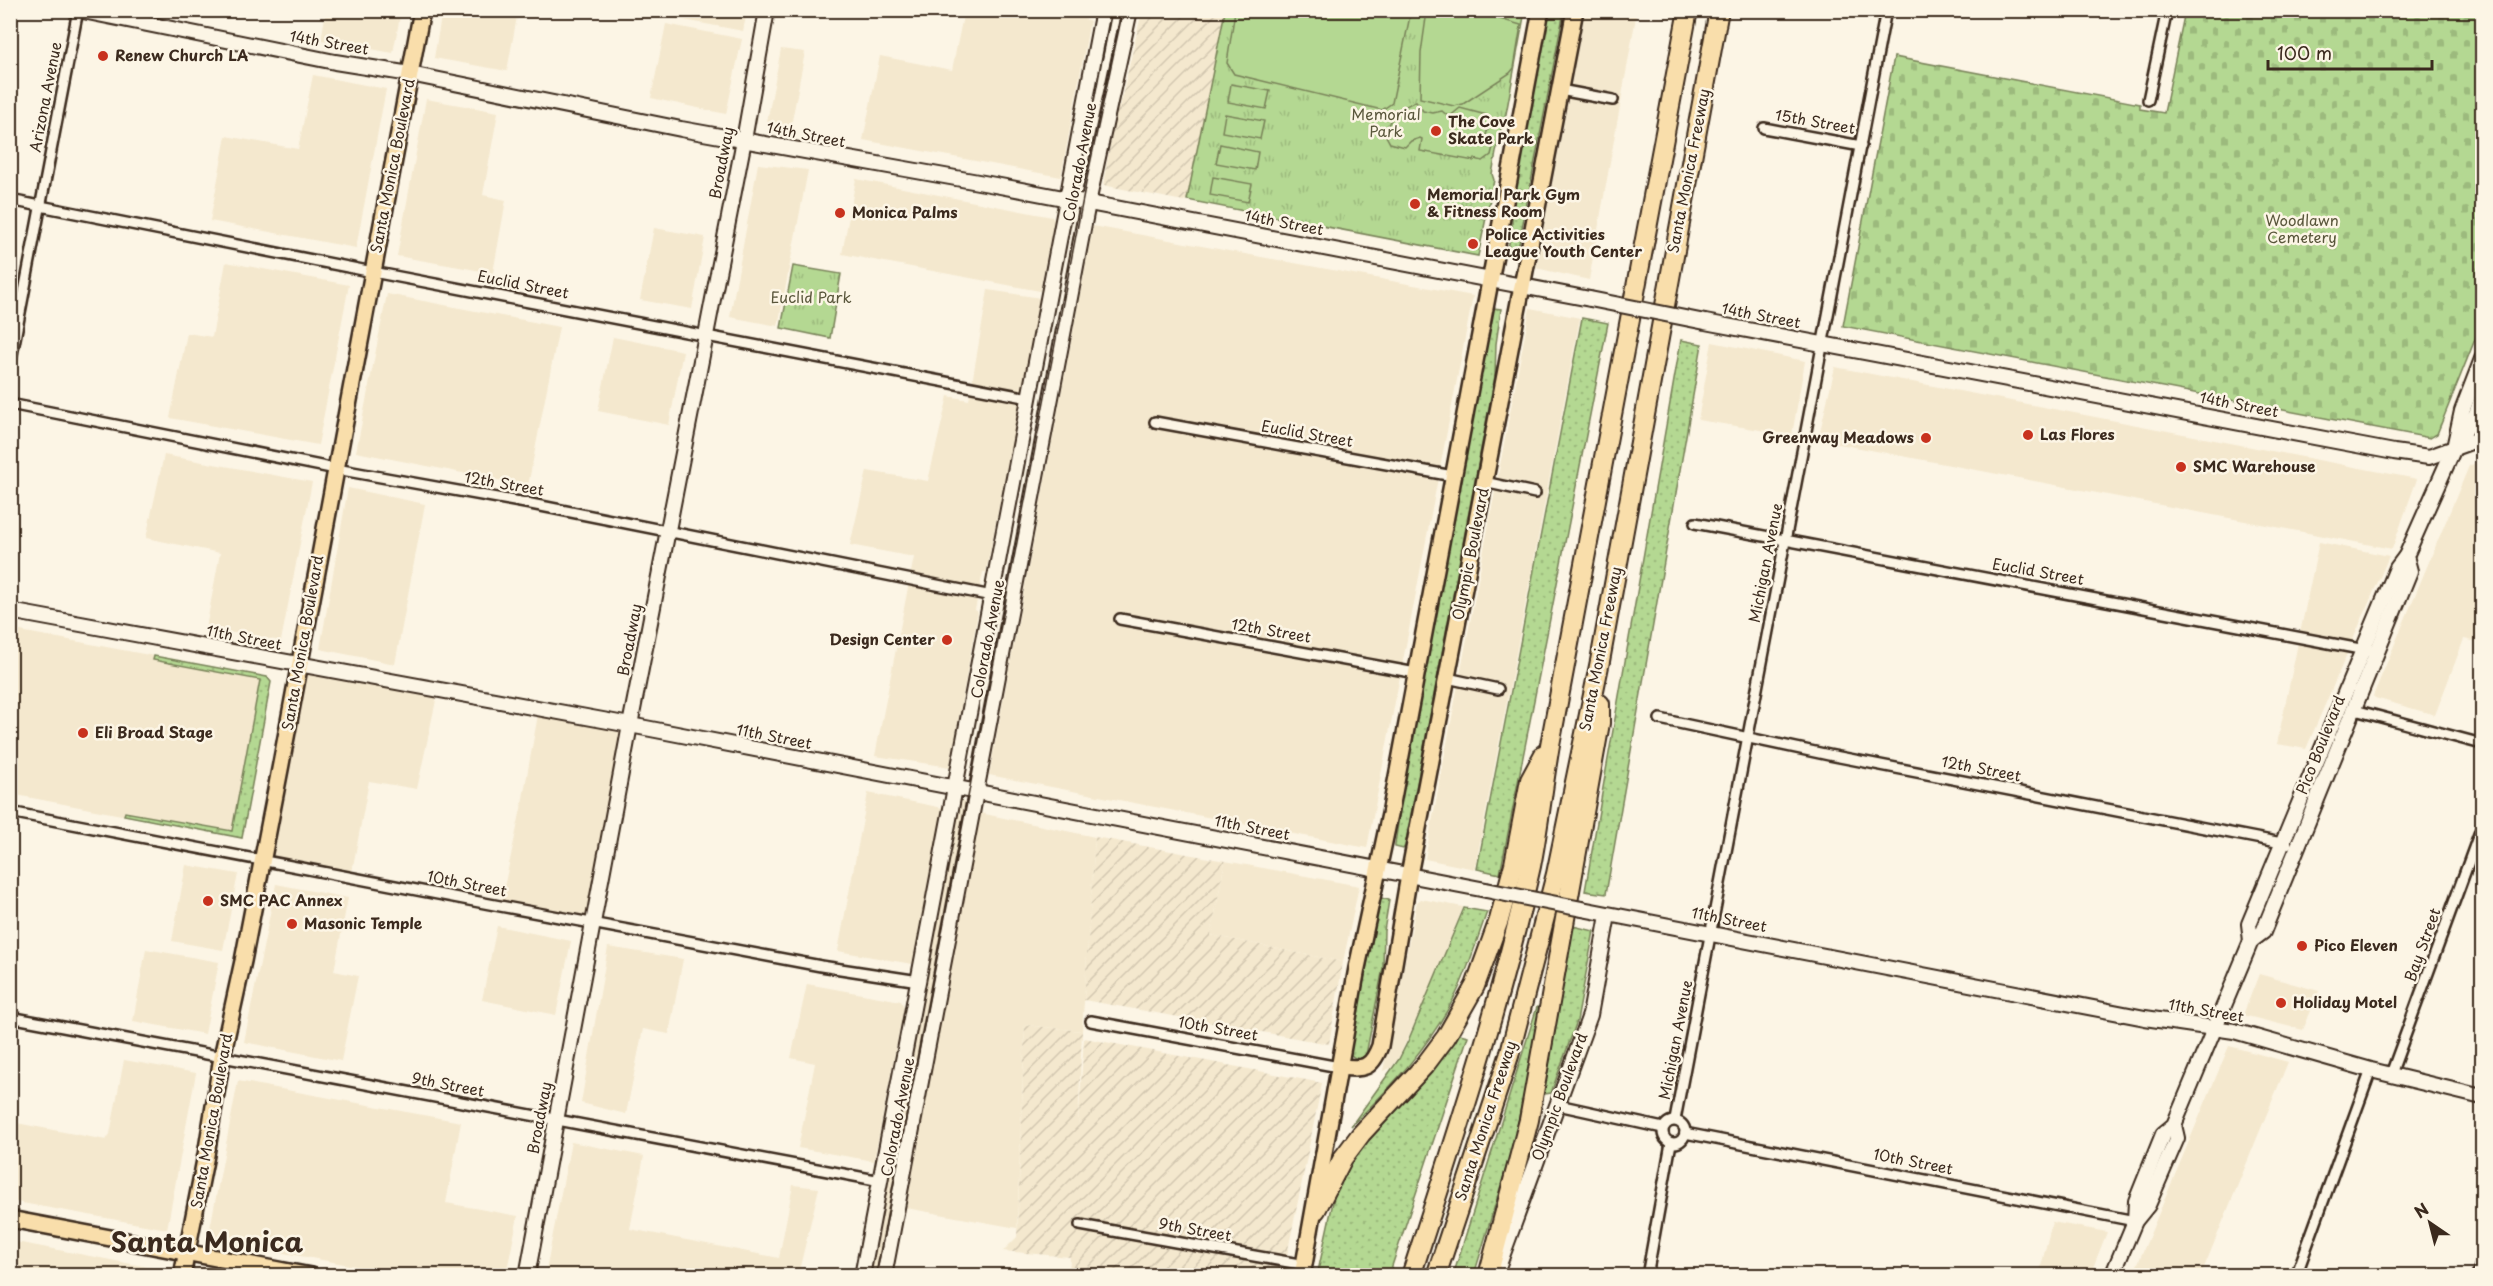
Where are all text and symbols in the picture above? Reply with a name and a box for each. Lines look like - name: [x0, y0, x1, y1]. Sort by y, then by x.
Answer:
- street label: 14th Street: [288, 23, 371, 60]
- scale bar: [2268, 33, 2432, 71]
- text: 100 m: [2277, 39, 2332, 66]
- street label: Arizona Avenue: [23, 40, 66, 154]
- place label: Renew Church LA: [115, 43, 248, 66]
- marker: Renew Church LA: [96, 49, 110, 63]
- street label: Santa Monica Boulevard: [363, 76, 420, 255]
- street label: Santa Monica Freeway: [1660, 86, 1715, 255]
- street label: Colorado Avenue: [1056, 100, 1101, 223]
- park label: Memorial Park: [1351, 102, 1421, 142]
- street label: 15th Street: [1773, 102, 1857, 139]
- place label: The Cove Skate Park: [1448, 109, 1534, 149]
- street label: 14th Street: [765, 115, 848, 152]
- marker: The Cove Skate Park: [1429, 124, 1443, 138]
- street label: Broadway: [702, 125, 739, 201]
- place label: Memorial Park Gym & Fitness Room: [1427, 182, 1580, 222]
- marker: Memorial Park Gym & Fitness Room: [1408, 197, 1422, 211]
- place label: Monica Palms: [852, 200, 958, 223]
- street label: 14th Street: [1243, 203, 1326, 240]
- marker: Monica Palms: [833, 206, 847, 220]
- park label: Woodlawn Cemetery: [2265, 208, 2339, 248]
- place label: Police Activities League Youth Center: [1485, 222, 1642, 262]
- marker: Police Activities League Youth Center: [1466, 237, 1480, 251]
- street label: Euclid Street: [476, 263, 571, 304]
- park label: Euclid Park: [770, 285, 852, 308]
- street label: 14th Street: [1720, 296, 1803, 333]
- street label: 14th Street: [2198, 385, 2281, 422]
- street label: Euclid Street: [1260, 413, 1355, 452]
- place label: Las Flores: [2040, 422, 2115, 445]
- place label: Greenway Meadows: [1762, 425, 1914, 448]
- marker: Las Flores: [2021, 428, 2035, 442]
- marker: Greenway Meadows: [1919, 431, 1933, 445]
- place label: SMC Warehouse: [2193, 454, 2316, 477]
- marker: SMC Warehouse: [2174, 460, 2188, 474]
- street label: 12th Street: [463, 464, 546, 501]
- street label: Olympic Boulevard: [1445, 485, 1494, 622]
- street label: Michigan Avenue: [1742, 501, 1787, 625]
- street label: Euclid Street: [1991, 551, 2086, 590]
- street label: Santa Monica Boulevard: [275, 553, 328, 732]
- street label: Santa Monica Freeway: [1572, 564, 1627, 733]
- street label: Colorado Avenue: [964, 577, 1009, 700]
- street label: Broadway: [610, 602, 647, 678]
- street label: 12th Street: [1230, 611, 1313, 648]
- street label: 11th Street: [205, 618, 284, 655]
- place label: Design Center: [829, 627, 935, 650]
- marker: Design Center: [940, 633, 954, 647]
- street label: Pico Boulevard: [2289, 692, 2350, 797]
- street label: 11th Street: [735, 717, 814, 754]
- place label: Eli Broad Stage: [95, 720, 213, 743]
- marker: Eli Broad Stage: [76, 726, 90, 740]
- street label: 12th Street: [1939, 749, 2023, 787]
- street label: 11th Street: [1213, 808, 1292, 845]
- street label: 10th Street: [426, 864, 509, 902]
- place label: SMC PAC Annex: [220, 888, 343, 911]
- marker: SMC PAC Annex: [201, 894, 215, 908]
- street label: 11th Street: [1690, 900, 1769, 937]
- street label: Bay Street: [2398, 904, 2446, 985]
- place label: Masonic Temple: [304, 911, 423, 934]
- marker: Masonic Temple: [285, 917, 299, 931]
- place label: Pico Eleven: [2314, 933, 2398, 956]
- marker: Pico Eleven: [2295, 939, 2309, 953]
- street label: Michigan Avenue: [1652, 978, 1697, 1102]
- place label: Holiday Motel: [2293, 990, 2397, 1013]
- street label: 11th Street: [2167, 992, 2246, 1027]
- marker: Holiday Motel: [2274, 996, 2288, 1010]
- street label: 10th Street: [1177, 1009, 1260, 1046]
- street label: Olympic Boulevard: [1525, 1029, 1592, 1164]
- street label: Santa Monica Boulevard: [184, 1031, 237, 1210]
- street label: Santa Monica Freeway: [1448, 1037, 1521, 1204]
- street label: Colorado Avenue: [874, 1055, 919, 1178]
- street label: 9th Street: [410, 1065, 486, 1102]
- street label: Broadway: [520, 1080, 557, 1156]
- street label: 10th Street: [1872, 1142, 1955, 1180]
- north arrow: [2400, 1193, 2460, 1253]
- text: N: [2409, 1196, 2433, 1223]
- street label: 9th Street: [1157, 1211, 1233, 1246]
- district label: Santa Monica: [111, 1220, 303, 1261]

